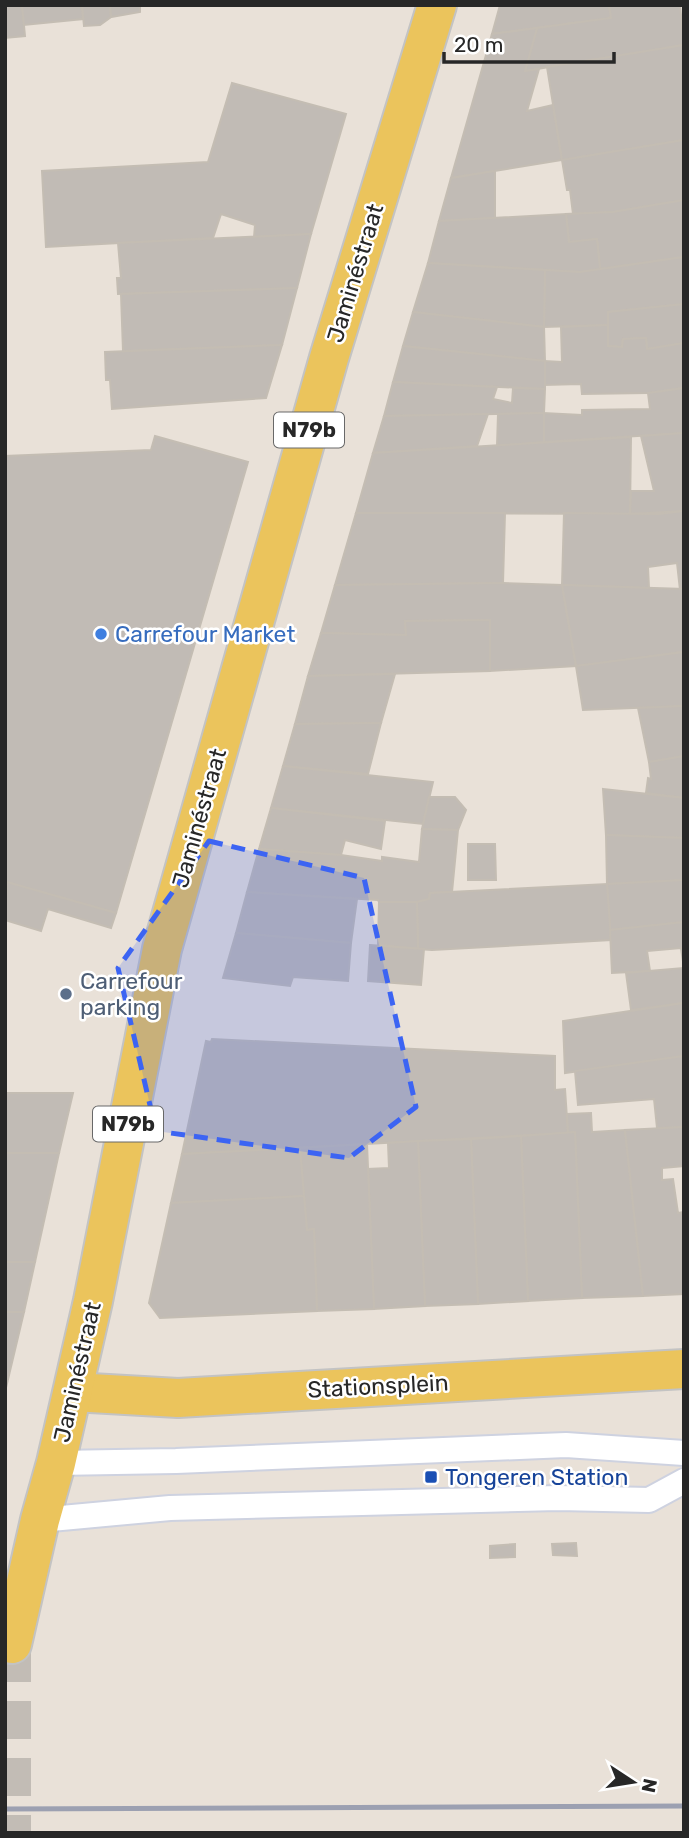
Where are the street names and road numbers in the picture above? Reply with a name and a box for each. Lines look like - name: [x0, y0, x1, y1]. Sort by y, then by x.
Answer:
- street label: Jaminéstraat: [321, 200, 389, 346]
- road number: N79b: [274, 412, 344, 448]
- street label: Jaminéstraat: [166, 745, 232, 891]
- road number: N79b: [93, 1106, 163, 1142]
- street label: Jaminéstraat: [47, 1299, 107, 1445]
- street label: Stationsplein: [307, 1368, 449, 1404]

